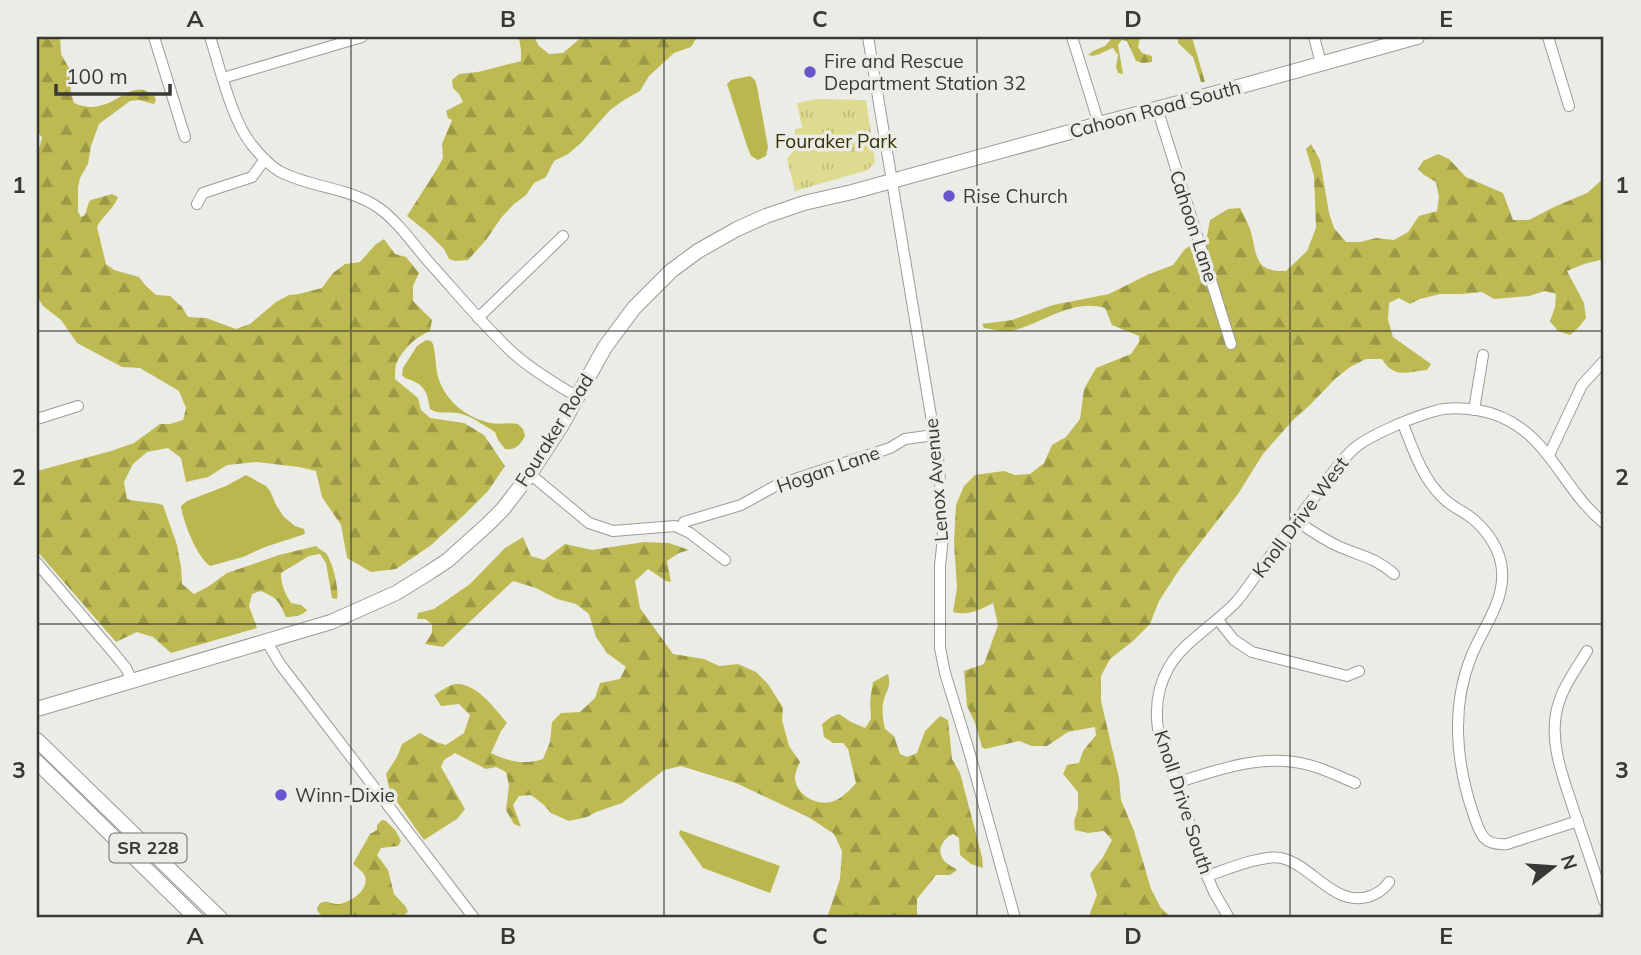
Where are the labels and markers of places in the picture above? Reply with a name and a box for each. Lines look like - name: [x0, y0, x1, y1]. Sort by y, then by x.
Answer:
- place label: Fire and Rescue Department Station 32: [824, 49, 1026, 95]
- marker: Fire and Rescue Department Station 32: [802, 64, 818, 80]
- place label: Rise Church: [963, 184, 1068, 208]
- marker: Rise Church: [941, 188, 957, 204]
- place label: Winn-Dixie: [295, 783, 395, 807]
- marker: Winn-Dixie: [273, 787, 289, 803]

